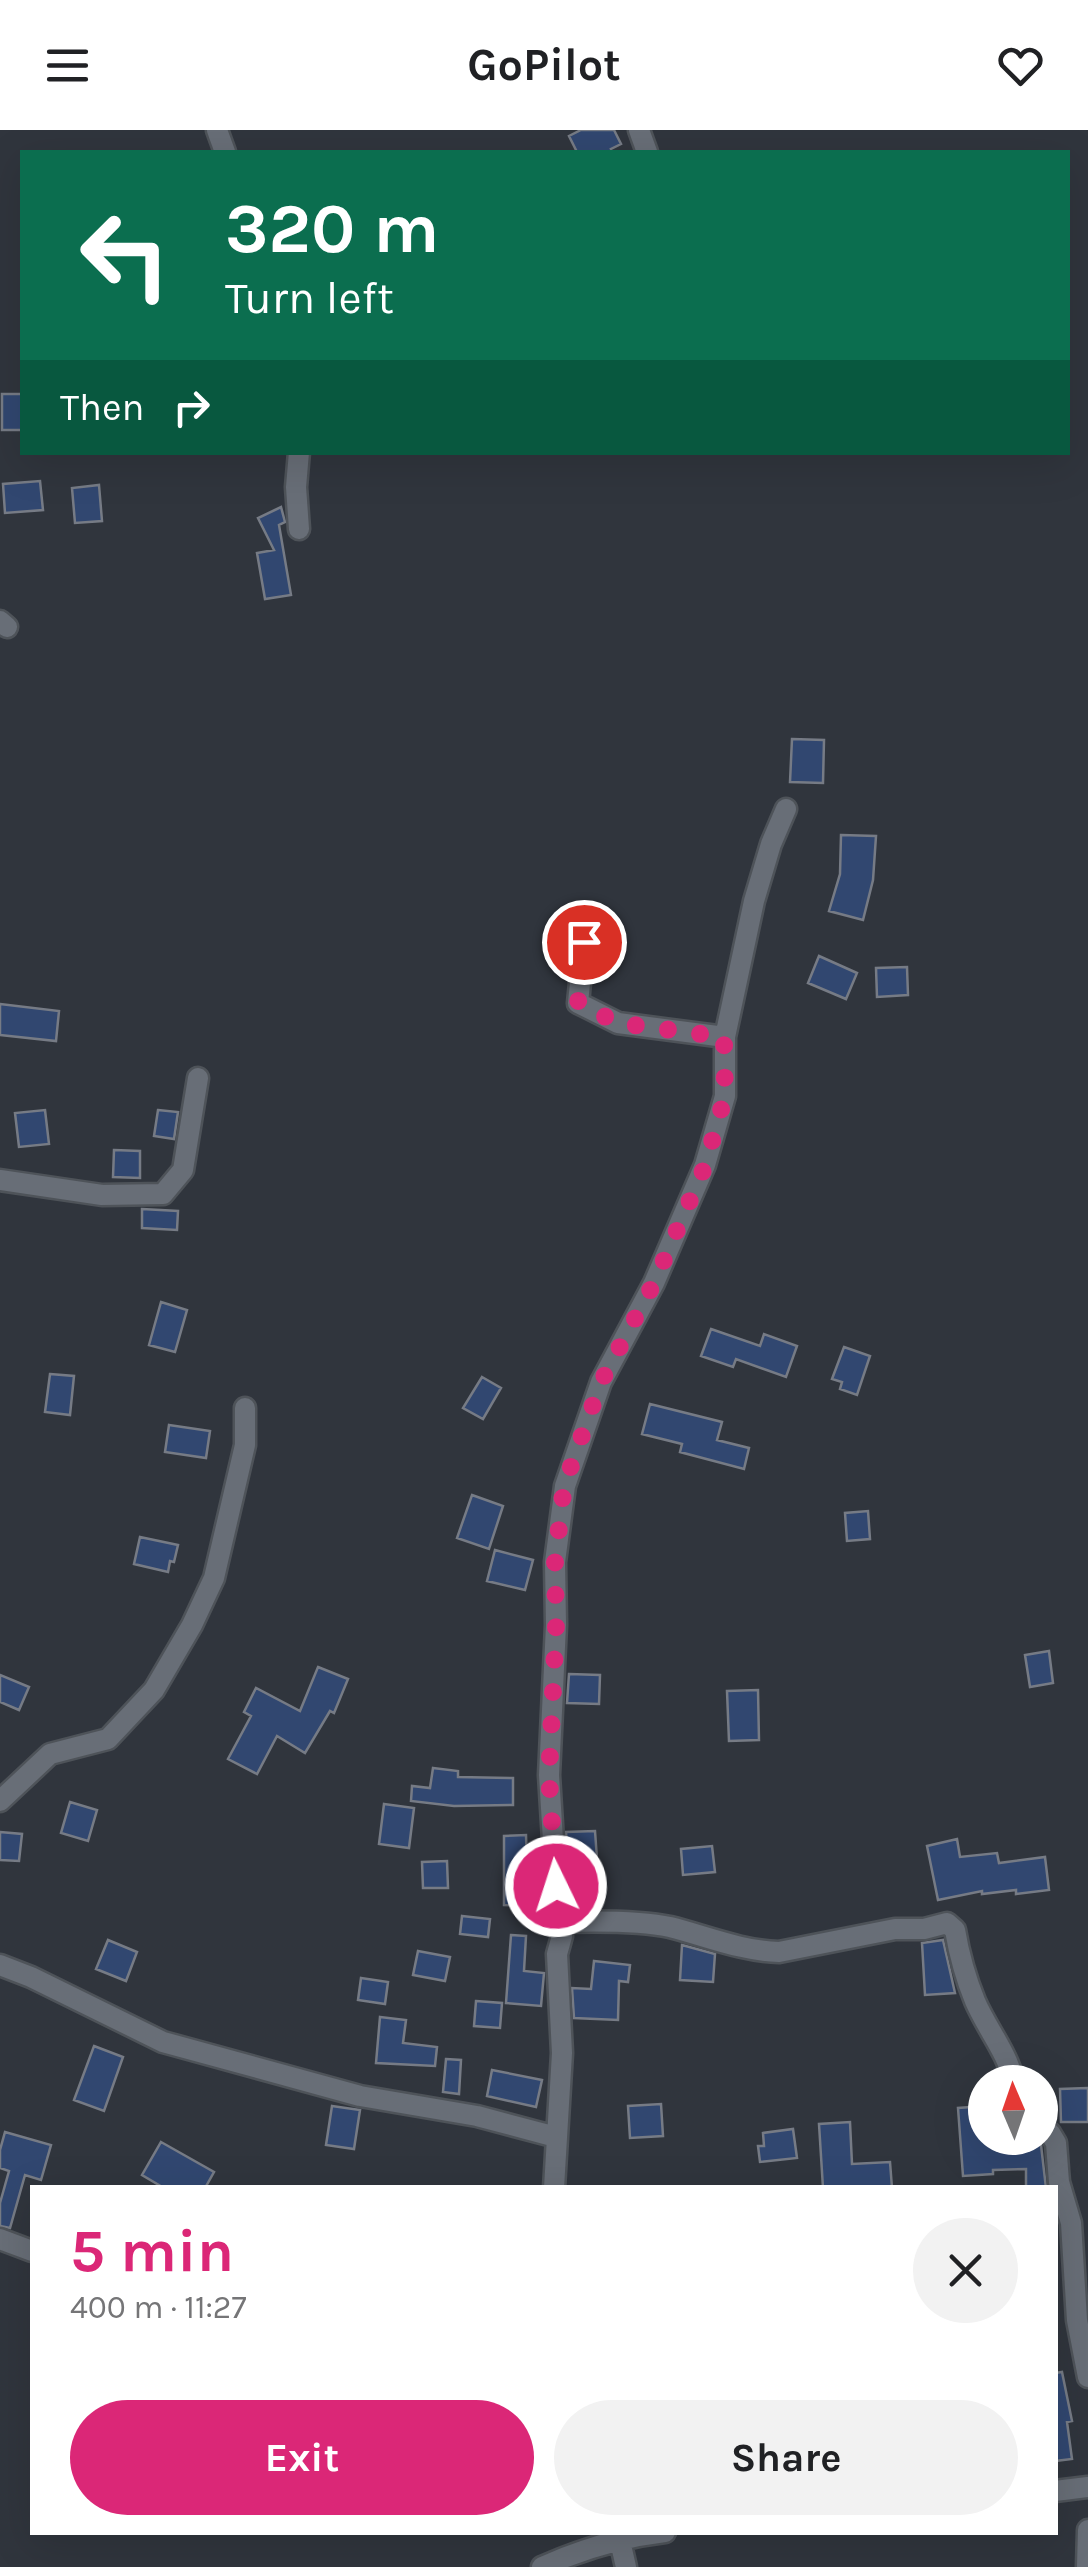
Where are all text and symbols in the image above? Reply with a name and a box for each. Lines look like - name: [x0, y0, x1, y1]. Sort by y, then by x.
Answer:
- icon: menu: [40, 38, 95, 93]
- icon: heart: [993, 38, 1048, 93]
- text: GoPilot: [467, 39, 621, 91]
- text: 320 m: [225, 188, 439, 270]
- icon: left: [60, 190, 190, 320]
- text: Turn left: [225, 272, 394, 324]
- icon: right: [164, 380, 219, 435]
- text: Then: [60, 385, 144, 430]
- pin: [542, 900, 627, 985]
- icon: arrive: [557, 915, 612, 970]
- position arrow: [504, 1834, 608, 1938]
- north arrow: [968, 2065, 1058, 2155]
- map controls: [968, 2065, 1058, 2155]
- text: 5 min: [70, 2216, 234, 2286]
- button: close: [913, 2218, 1018, 2323]
- text: 400 m · 11:27: [70, 2289, 246, 2326]
- button: Exit: [70, 2400, 534, 2515]
- button: Share: [554, 2400, 1018, 2515]

